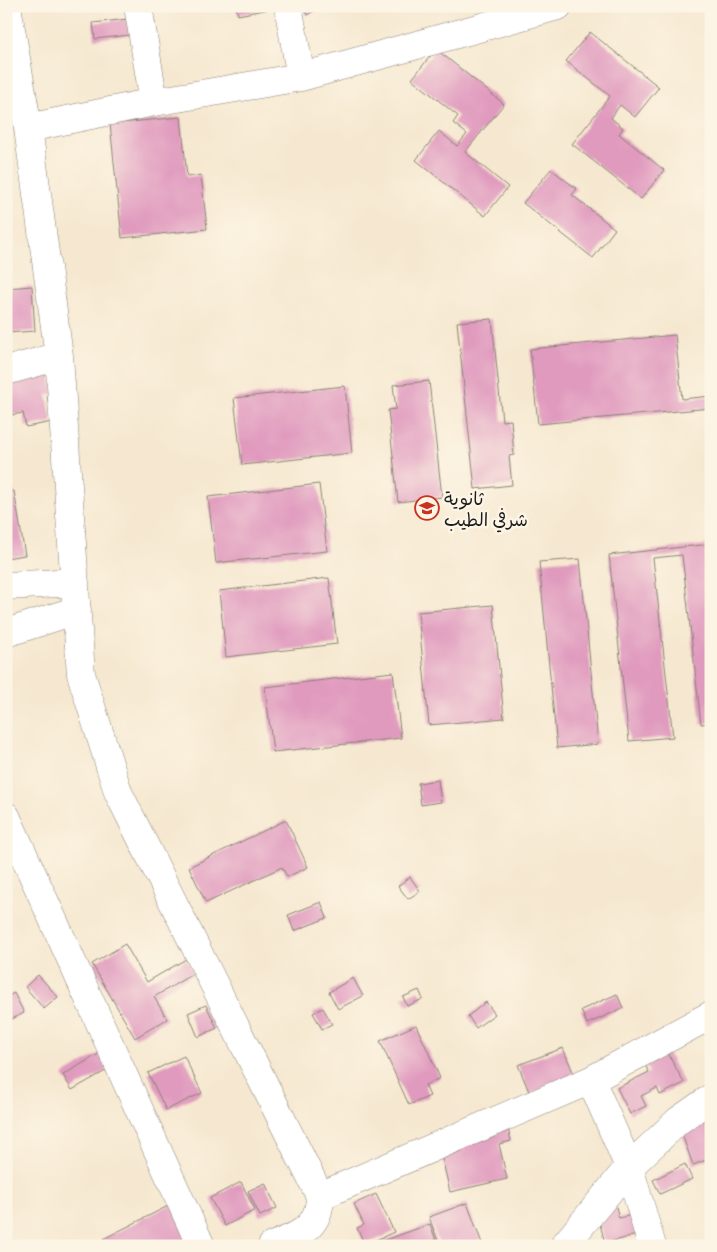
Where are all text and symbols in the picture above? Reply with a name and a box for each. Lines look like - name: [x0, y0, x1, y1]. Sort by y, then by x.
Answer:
- place label: ثانوية شرفي الطيب: [444, 487, 528, 533]
- school or university icon: ثانوية شرفي الطيب: [414, 495, 440, 521]

